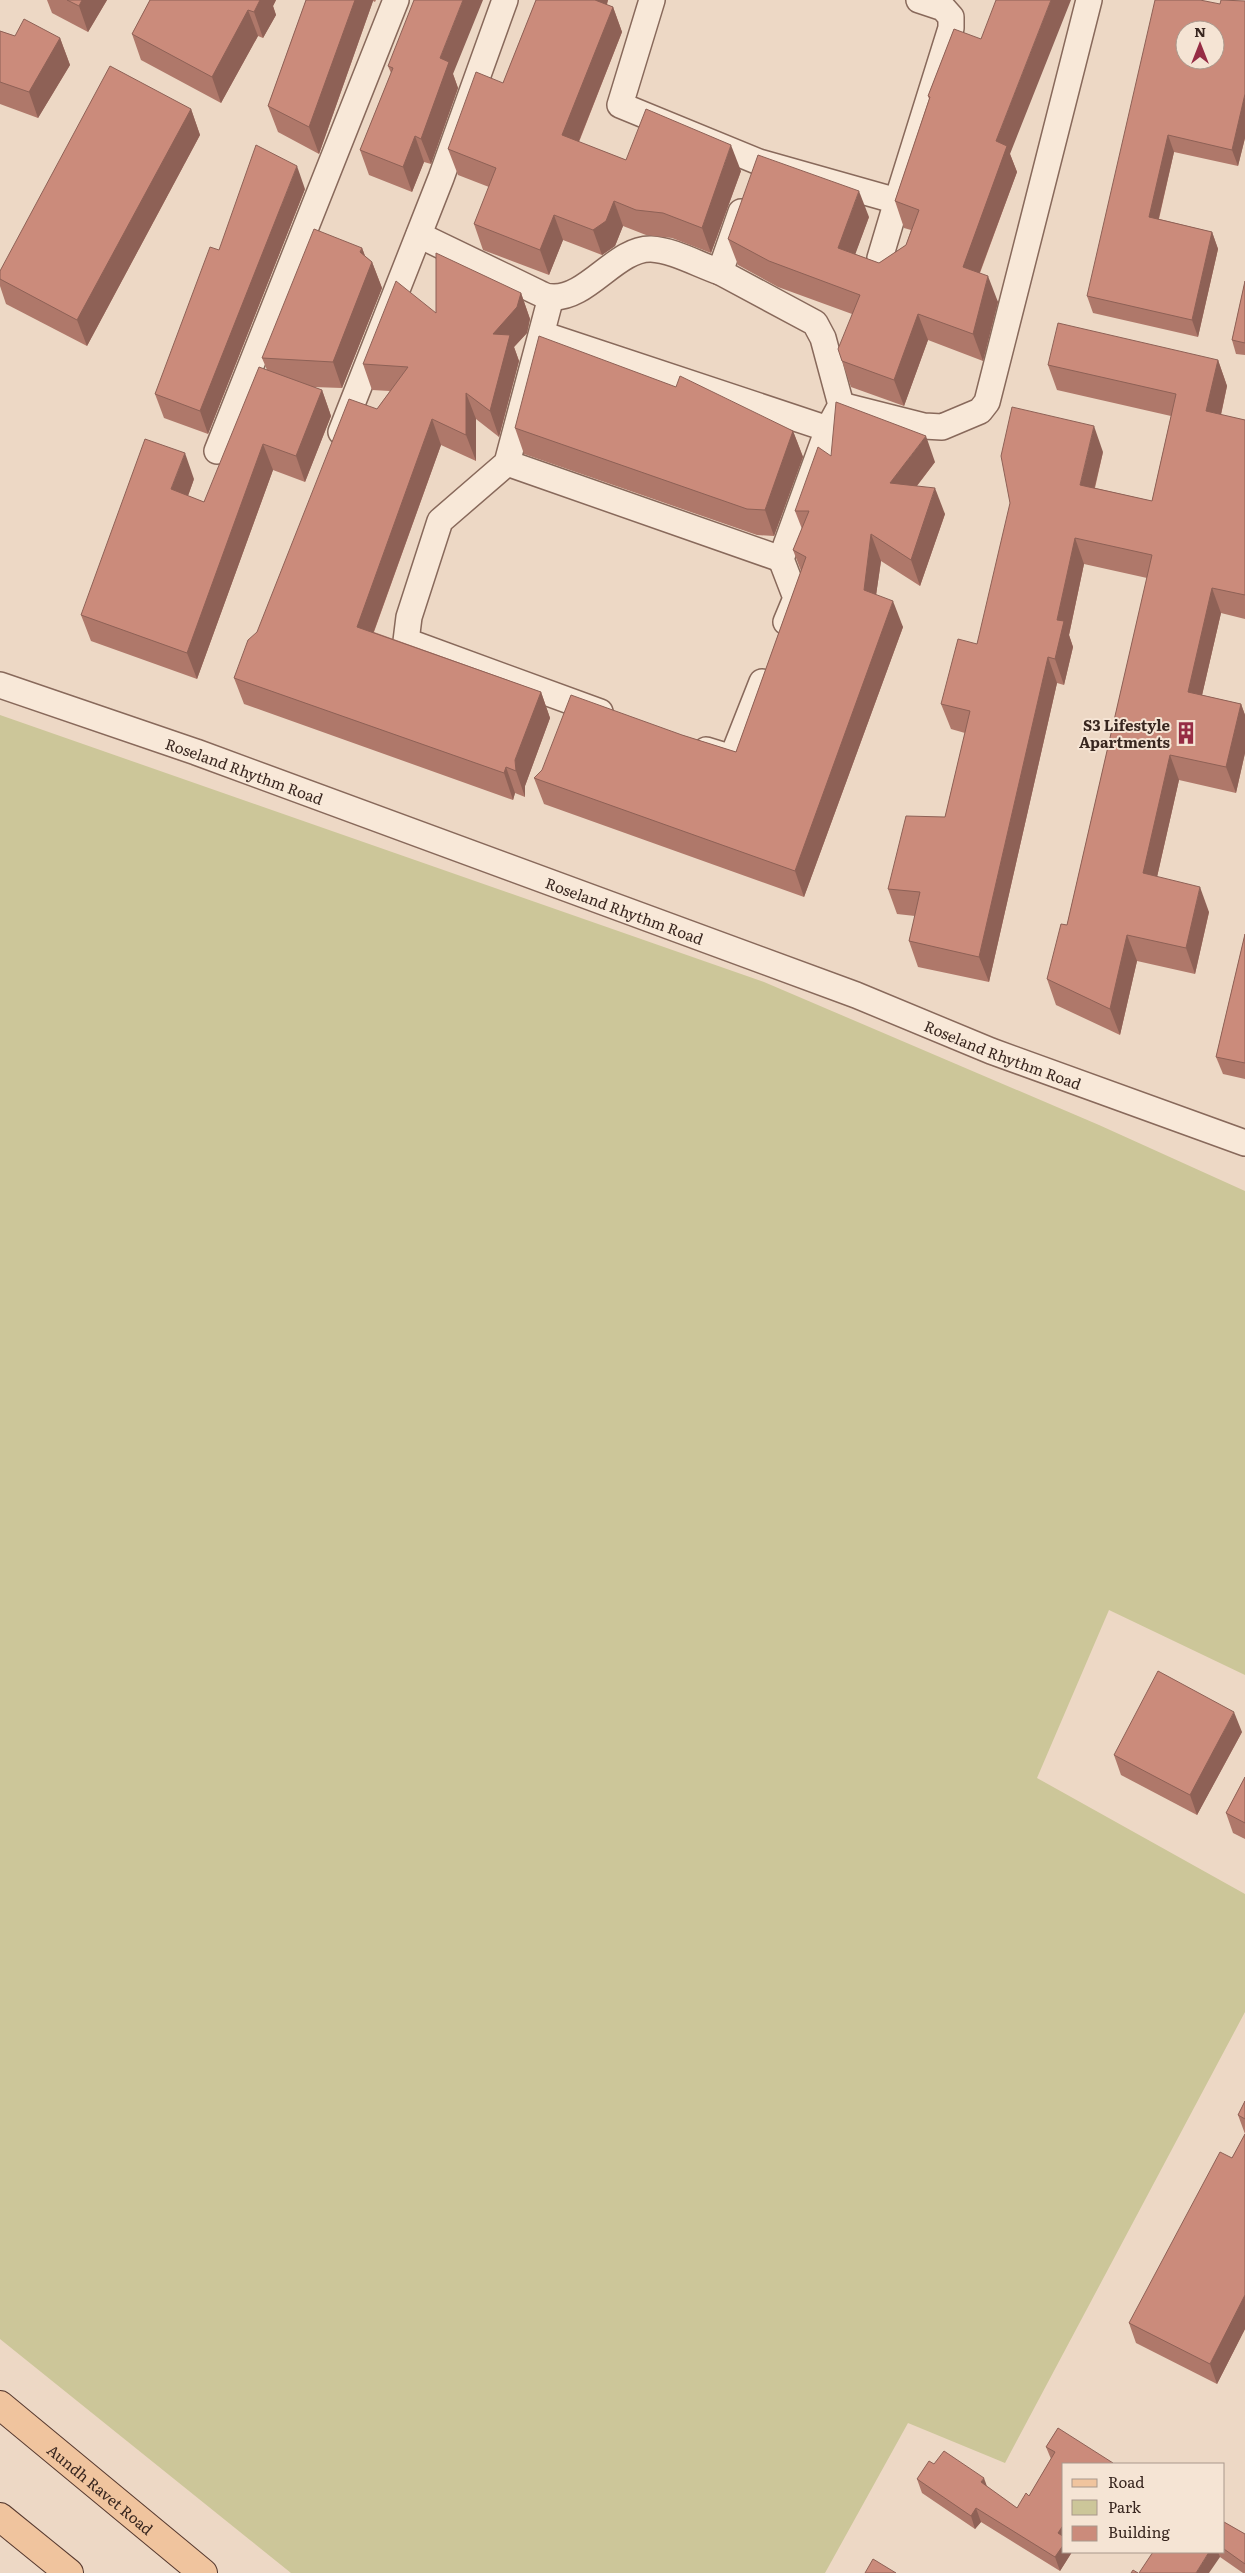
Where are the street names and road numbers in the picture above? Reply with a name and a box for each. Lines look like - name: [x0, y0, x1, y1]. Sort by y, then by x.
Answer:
- street label: Roseland Rhythm Road: [162, 731, 327, 810]
- street label: Roseland Rhythm Road: [543, 870, 707, 949]
- street label: Roseland Rhythm Road: [921, 1013, 1085, 1094]
- street label: Aundh Ravet Road: [43, 2438, 159, 2539]

